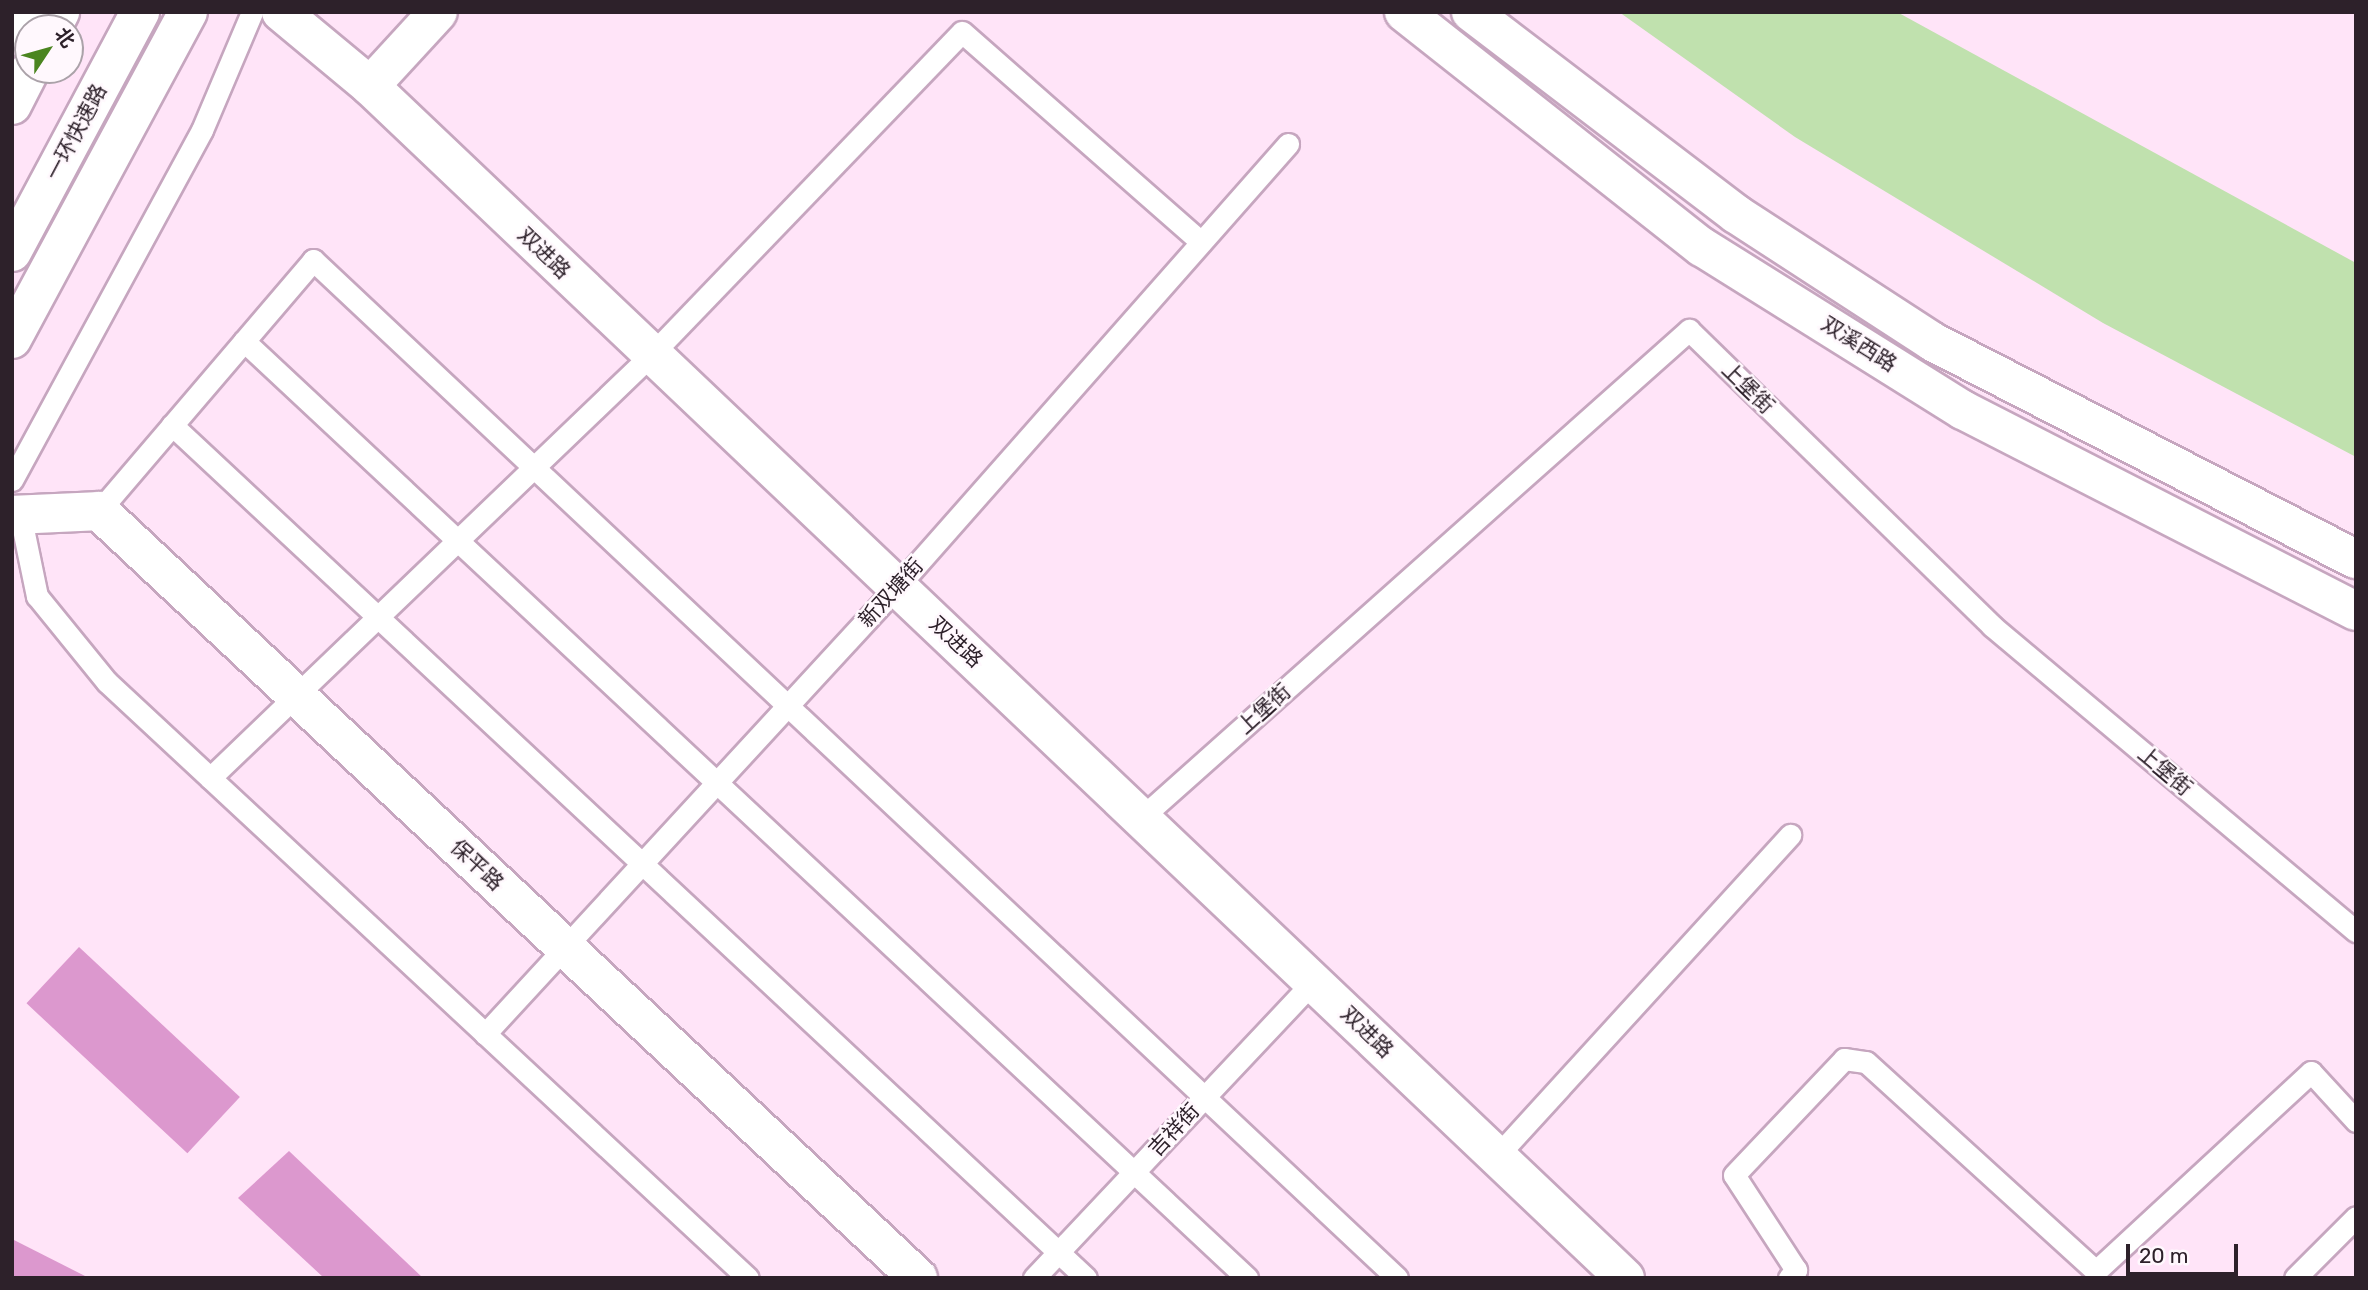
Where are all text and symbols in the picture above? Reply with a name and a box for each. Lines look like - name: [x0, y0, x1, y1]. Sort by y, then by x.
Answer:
- north arrow: [14, 14, 84, 84]
- text: 北: [50, 23, 80, 52]
- street label: 一环快速路: [40, 80, 112, 184]
- street label: 双进路: [513, 222, 575, 284]
- street label: 双溪西路: [1817, 311, 1901, 377]
- street label: 上堡街: [1717, 357, 1779, 419]
- street label: 新双塘街: [854, 553, 928, 633]
- street label: 双进路: [924, 611, 988, 673]
- street label: 上堡街: [1232, 679, 1296, 739]
- street label: 上堡街: [2133, 741, 2197, 801]
- street label: 保平路: [445, 834, 509, 896]
- street label: 双进路: [1336, 1001, 1398, 1063]
- street label: 吉祥街: [1143, 1098, 1205, 1162]
- scale bar: [2130, 1230, 2242, 1274]
- text: 20 m: [2139, 1243, 2188, 1268]

